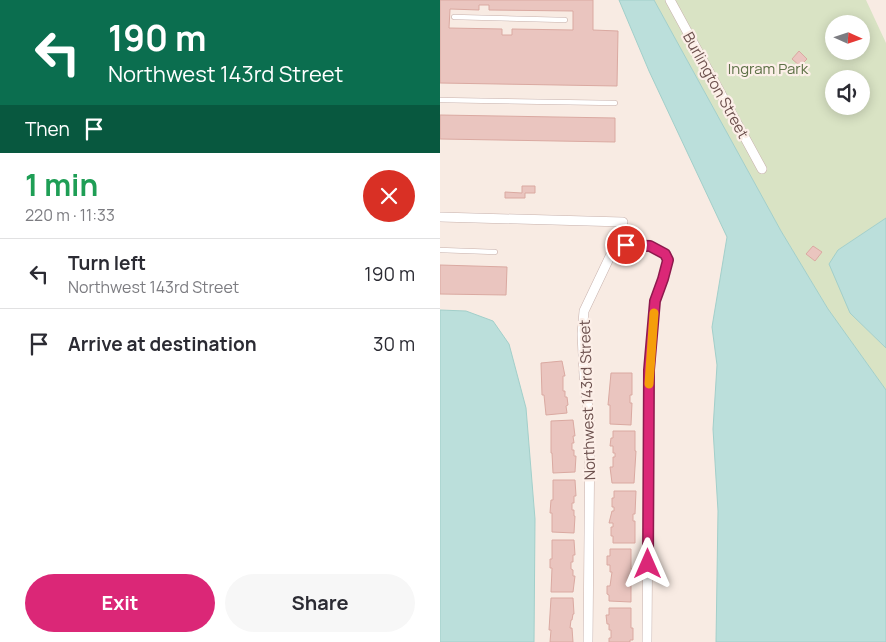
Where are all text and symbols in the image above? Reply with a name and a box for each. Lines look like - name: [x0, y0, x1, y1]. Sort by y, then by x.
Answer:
- text: 190 m: [108, 14, 207, 62]
- north arrow: [825, 15, 870, 60]
- map controls: [825, 15, 870, 115]
- icon: left: [25, 20, 90, 85]
- street label: Burlington Street: [678, 28, 754, 142]
- park label: Ingram Park: [728, 58, 809, 79]
- text: Northwest 143rd Street: [108, 59, 343, 89]
- button: sound: [825, 70, 870, 115]
- icon: arrive: [80, 115, 108, 143]
- text: Then: [25, 116, 70, 142]
- text: 1 min: [25, 164, 98, 205]
- button: close: [363, 170, 415, 222]
- text: 220 m · 11:33: [25, 204, 115, 226]
- pin: [605, 224, 647, 266]
- icon: arrive: [612, 231, 640, 259]
- text: Turn left: [68, 250, 146, 276]
- icon: left: [25, 260, 53, 288]
- text: 190 m: [364, 261, 415, 287]
- text: Northwest 143rd Street: [68, 276, 239, 298]
- street label: Northwest 143rd Street: [574, 319, 600, 481]
- icon: arrive: [25, 330, 53, 358]
- text: Arrive at destination: [68, 331, 257, 357]
- text: 30 m: [373, 331, 415, 357]
- position arrow: [621, 537, 673, 589]
- button: Exit: [25, 574, 215, 632]
- button: Share: [225, 574, 415, 632]

